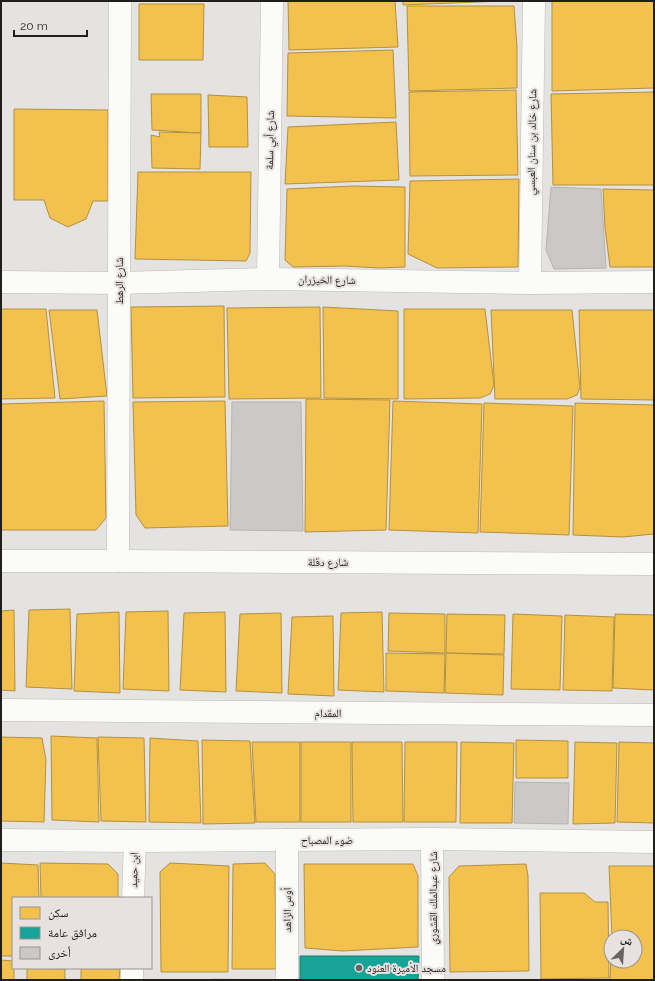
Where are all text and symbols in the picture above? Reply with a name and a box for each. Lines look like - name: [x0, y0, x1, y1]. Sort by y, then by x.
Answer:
- scale bar: [14, 12, 87, 38]
- text: 20 m: [20, 19, 48, 33]
- street label: شارع خالد بن سنان العبسي: [525, 89, 541, 195]
- street label: شارع أبي سلمة: [262, 110, 279, 170]
- street label: شارع الرهط: [113, 257, 126, 305]
- street label: شارع الخيزران: [298, 273, 356, 287]
- street label: شارع دقلة: [308, 556, 348, 569]
- street label: المقدام: [315, 707, 341, 720]
- street label: ضوء المصباح: [301, 834, 353, 847]
- street label: شارع عبدالملك القشوري: [427, 851, 441, 945]
- street label: ابن حميد: [127, 852, 141, 888]
- street label: أوس الزاهد: [280, 888, 294, 932]
- legend: [12, 897, 152, 969]
- text: سكن: [48, 906, 69, 920]
- text: مرافق عامة: [48, 926, 97, 940]
- north arrow: [603, 929, 643, 969]
- text: ش: [619, 932, 635, 950]
- text: أخرى: [48, 946, 71, 960]
- place label: مسجد الأميرة العنود: [367, 962, 446, 975]
- marker: مسجد الأميرة العنود: [354, 963, 364, 973]

